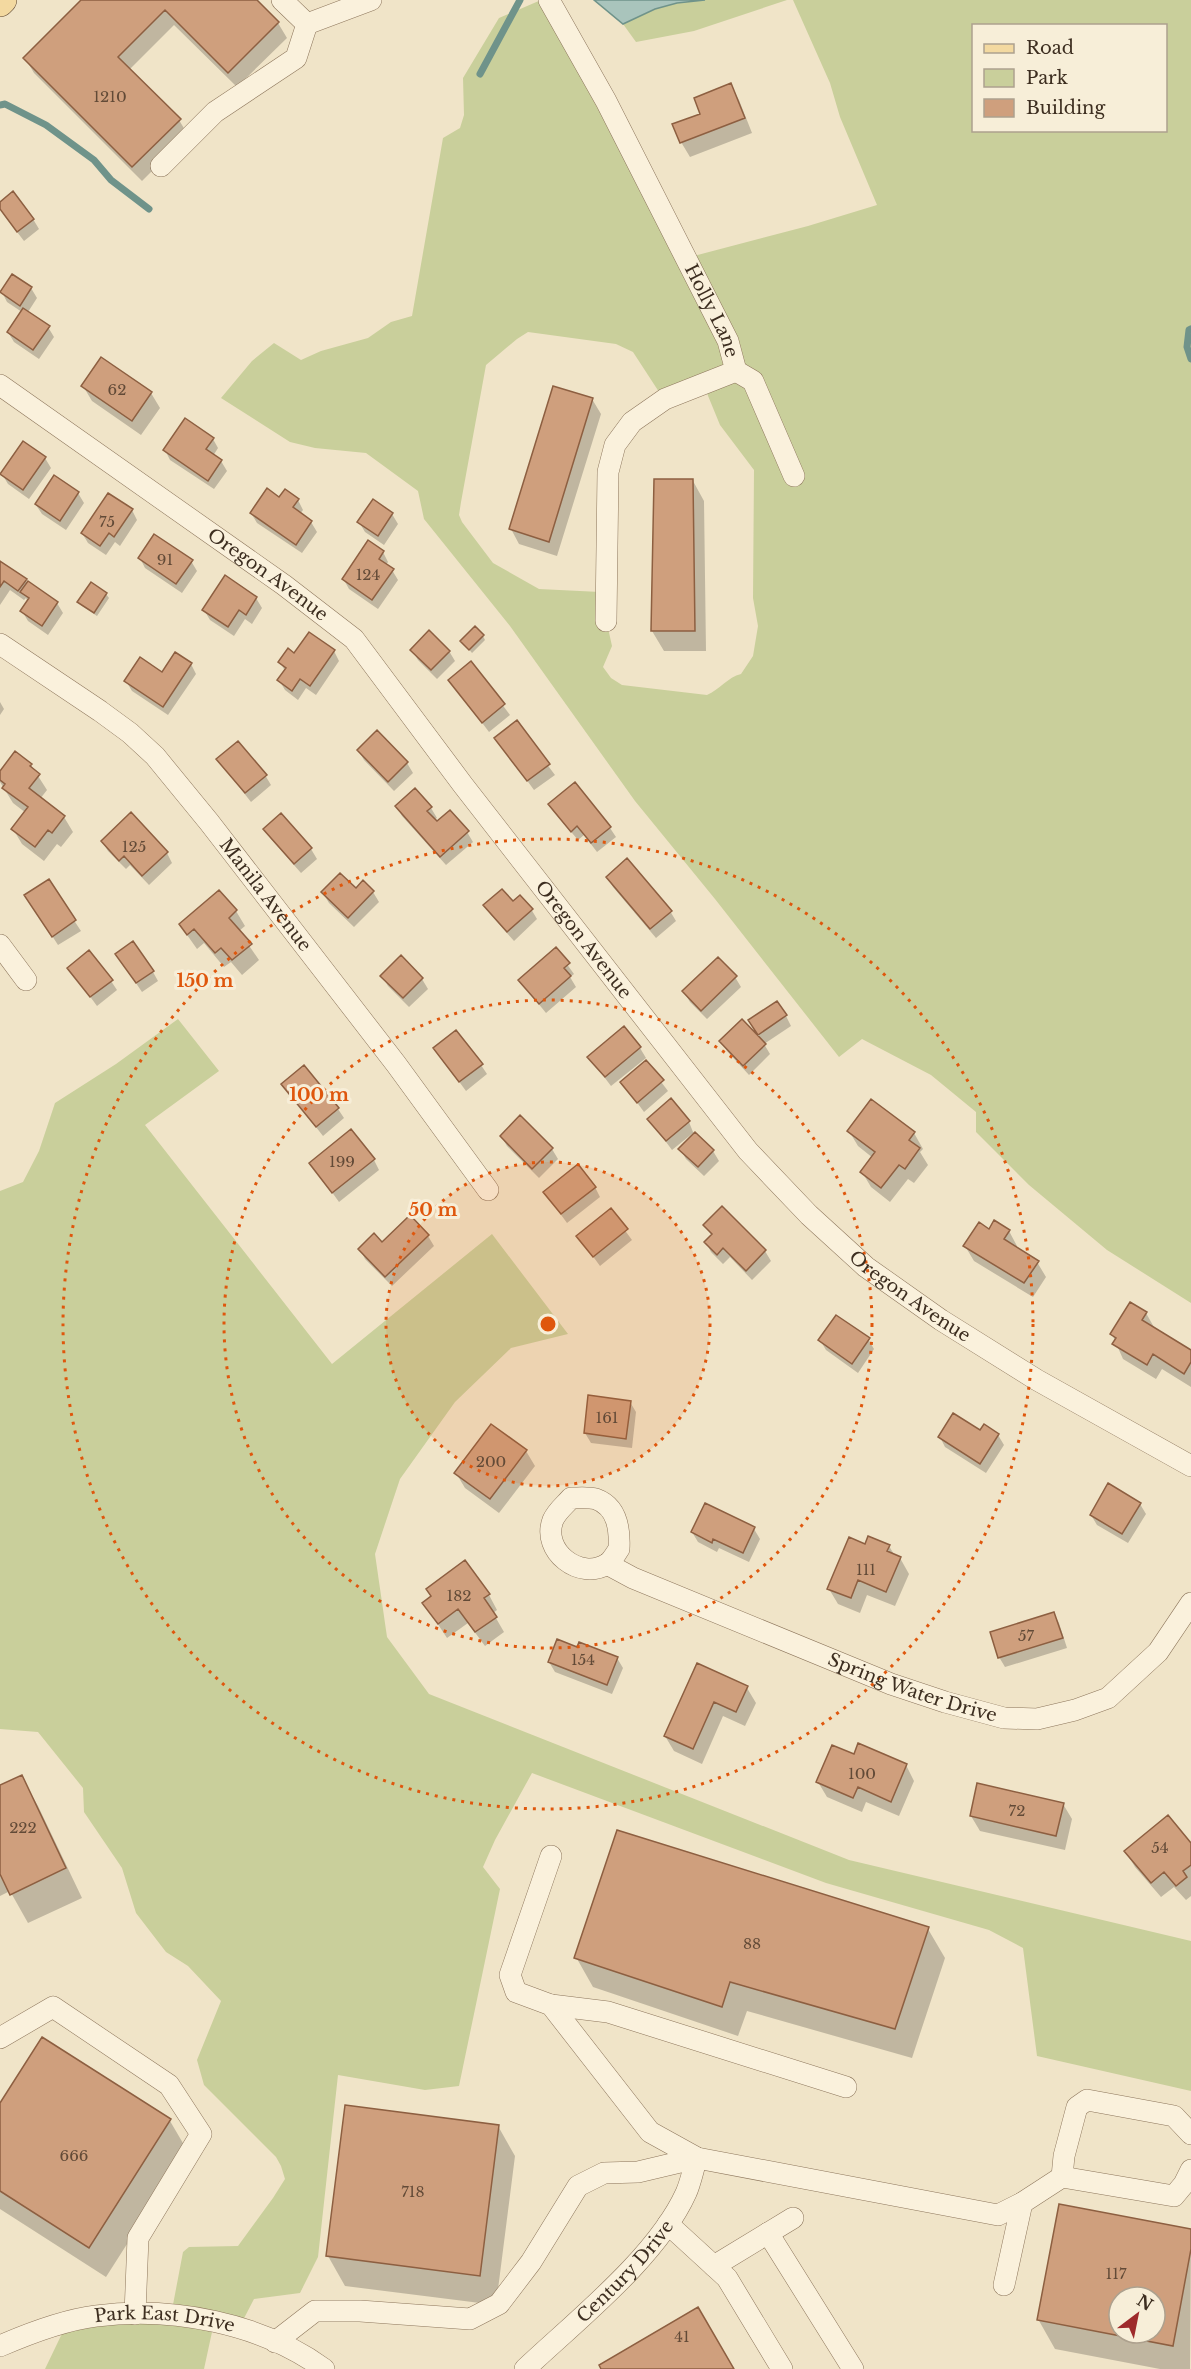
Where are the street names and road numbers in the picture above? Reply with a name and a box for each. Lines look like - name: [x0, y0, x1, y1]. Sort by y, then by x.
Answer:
- street label: Holly Lane: [680, 260, 743, 360]
- street label: Oregon Avenue: [203, 523, 332, 626]
- street label: Manila Avenue: [215, 834, 316, 956]
- street label: Oregon Avenue: [531, 876, 636, 1003]
- street label: Oregon Avenue: [844, 1246, 974, 1347]
- street label: Spring Water Drive: [825, 1648, 999, 1727]
- street label: Century Drive: [572, 2216, 678, 2327]
- street label: Park East Drive: [93, 2302, 237, 2337]

